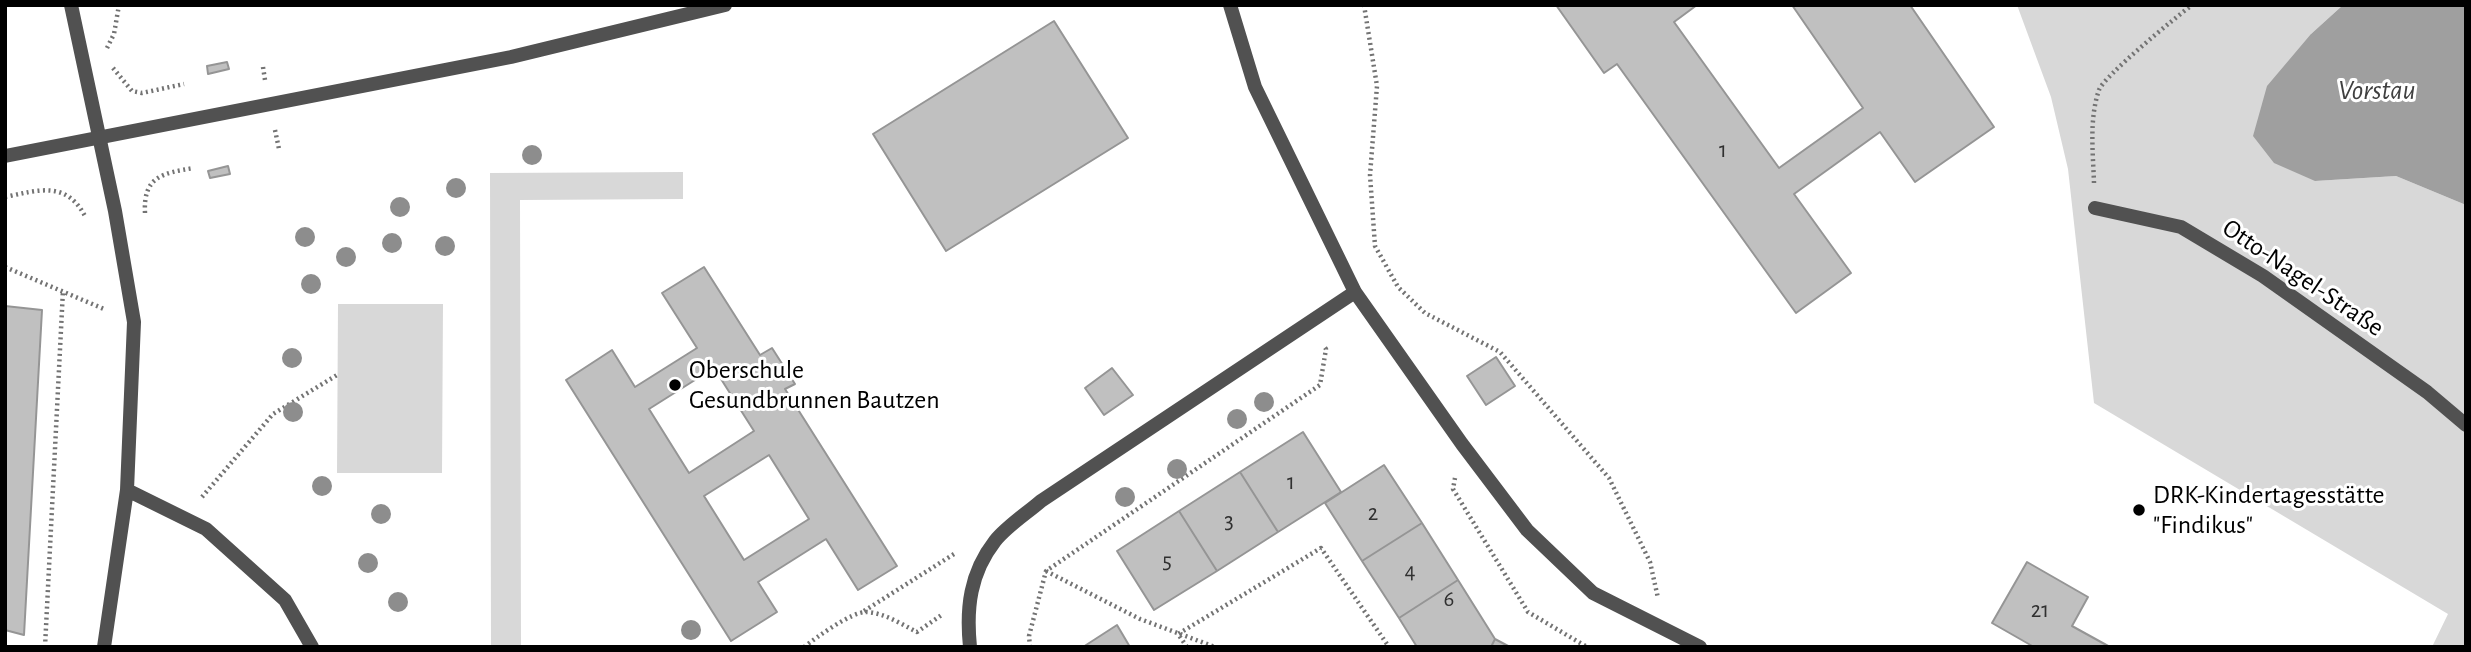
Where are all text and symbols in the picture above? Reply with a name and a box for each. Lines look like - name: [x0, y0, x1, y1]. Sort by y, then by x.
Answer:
- water label: Vorstau: [2338, 74, 2416, 108]
- house number: 1: [1719, 136, 1727, 164]
- street label: Otto-Nagel-Straße: [2216, 212, 2390, 344]
- place label: Oberschule Gesundbrunnen Bautzen: [689, 354, 940, 416]
- marker: Oberschule Gesundbrunnen Bautzen: [667, 377, 683, 393]
- house number: 1: [1287, 468, 1295, 496]
- place label: DRK-Kindertagesstätte "Findikus": [2153, 479, 2385, 540]
- house number: 2: [1368, 499, 1378, 527]
- marker: DRK-Kindertagesstätte "Findikus": [2131, 502, 2147, 518]
- house number: 3: [1224, 507, 1234, 535]
- house number: 5: [1162, 547, 1172, 575]
- house number: 4: [1404, 557, 1416, 585]
- house number: 6: [1444, 585, 1454, 613]
- house number: 21: [2031, 596, 2049, 624]

